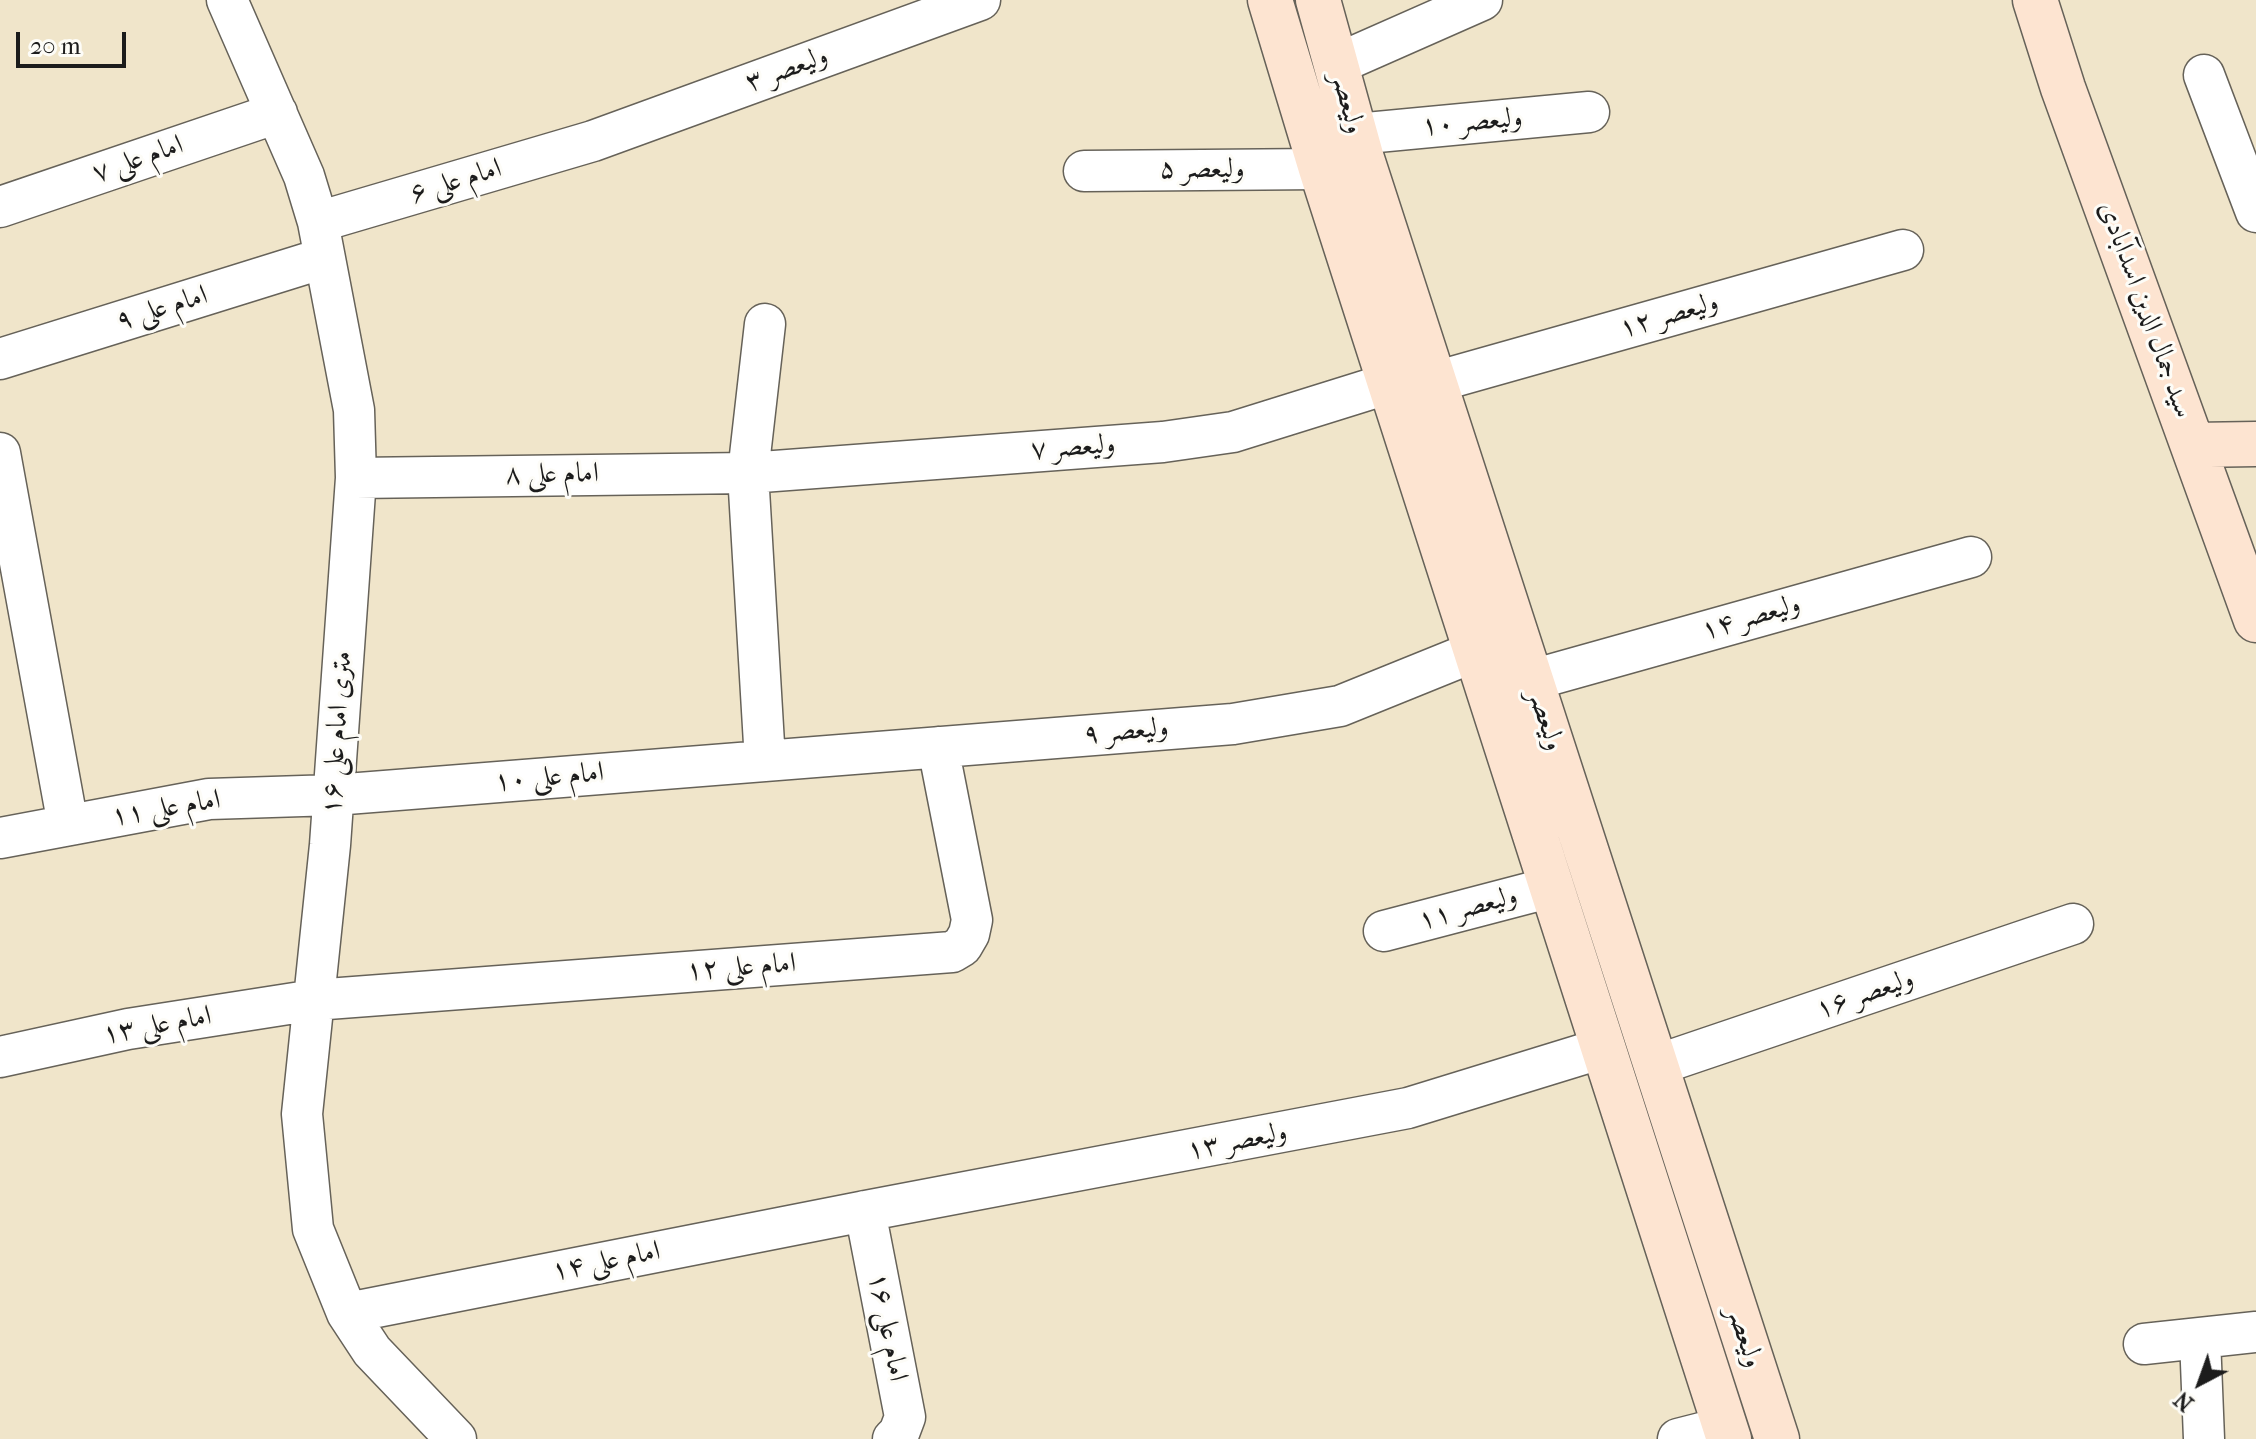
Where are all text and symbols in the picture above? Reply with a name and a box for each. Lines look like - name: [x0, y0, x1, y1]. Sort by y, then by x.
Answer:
- scale bar: [20, 16, 130, 66]
- text: 20 m: [30, 32, 81, 60]
- street label: ولیعصر ۳: [741, 40, 833, 100]
- street label: ولیعصر: [1323, 68, 1371, 138]
- street label: ولیعصر ۱۰: [1420, 102, 1524, 144]
- street label: امام علی ۷: [88, 129, 188, 191]
- street label: امام علی ۶: [406, 152, 506, 212]
- street label: ولیعصر ۵: [1159, 153, 1245, 187]
- street label: سید جمال الدین اسدآبادی: [2090, 197, 2200, 423]
- street label: امام علی ۹: [112, 279, 212, 339]
- street label: ولیعصر ۱۲: [1615, 286, 1723, 346]
- street label: ولیعصر ۷: [1029, 428, 1117, 468]
- street label: امام علی ۸: [505, 457, 599, 493]
- street label: ولیعصر ۱۴: [1697, 588, 1805, 648]
- street label: ۱۶ متری امام علی: [316, 650, 360, 816]
- street label: ولیعصر: [1519, 685, 1571, 755]
- street label: ولیعصر ۹: [1082, 712, 1170, 752]
- street label: امام علی ۱۰: [493, 756, 605, 800]
- street label: امام علی ۱۱: [109, 784, 223, 834]
- street label: ولیعصر ۱۱: [1415, 880, 1521, 938]
- street label: امام علی ۱۲: [685, 947, 797, 989]
- street label: ولیعصر ۱۶: [1811, 963, 1919, 1027]
- street label: امام علی ۱۳: [100, 1000, 214, 1052]
- street label: ولیعصر ۱۳: [1184, 1116, 1290, 1168]
- street label: امام علی ۱۴: [549, 1235, 663, 1289]
- street label: امام علی ۱۶: [860, 1270, 914, 1384]
- street label: ولیعصر: [1718, 1302, 1770, 1372]
- north arrow: [2160, 1343, 2240, 1423]
- text: N: [2169, 1386, 2199, 1416]

